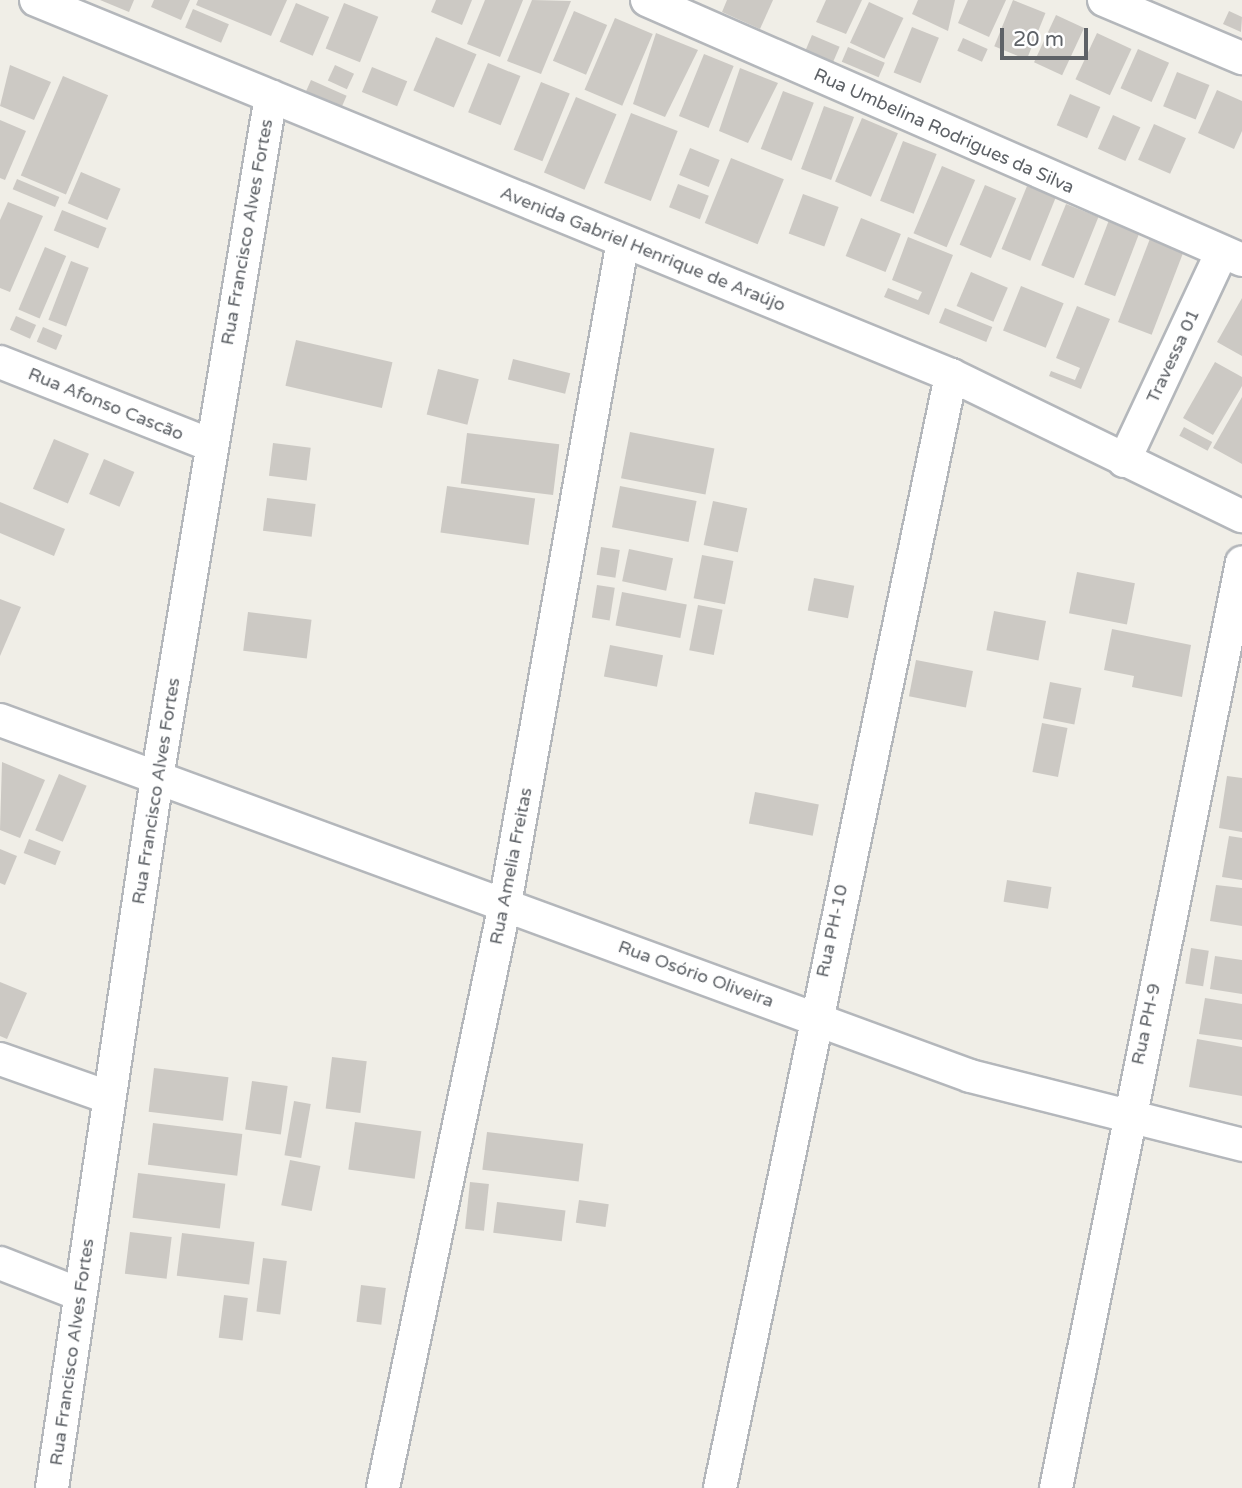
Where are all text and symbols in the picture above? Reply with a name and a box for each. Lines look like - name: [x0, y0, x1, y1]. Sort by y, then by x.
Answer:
- scale bar: [1004, 14, 1092, 58]
- text: 20 m: [1013, 27, 1064, 52]
- street label: Rua Umbelina Rodrigues da Silva: [811, 64, 1077, 198]
- street label: Rua Francisco Alves Fortes: [216, 117, 278, 347]
- street label: Avenida Gabriel Henrique de Araújo: [497, 182, 789, 316]
- street label: Travessa 01: [1142, 306, 1204, 406]
- street label: Rua Afonso Cascão: [25, 363, 187, 445]
- street label: Rua Francisco Alves Fortes: [127, 676, 185, 906]
- street label: Rua Amelia Freitas: [485, 786, 537, 946]
- street label: Rua PH-10: [812, 883, 852, 979]
- street label: Rua Osório Oliveira: [615, 936, 777, 1012]
- street label: Rua PH-9: [1127, 981, 1165, 1067]
- street label: Rua Francisco Alves Fortes: [45, 1237, 99, 1467]

